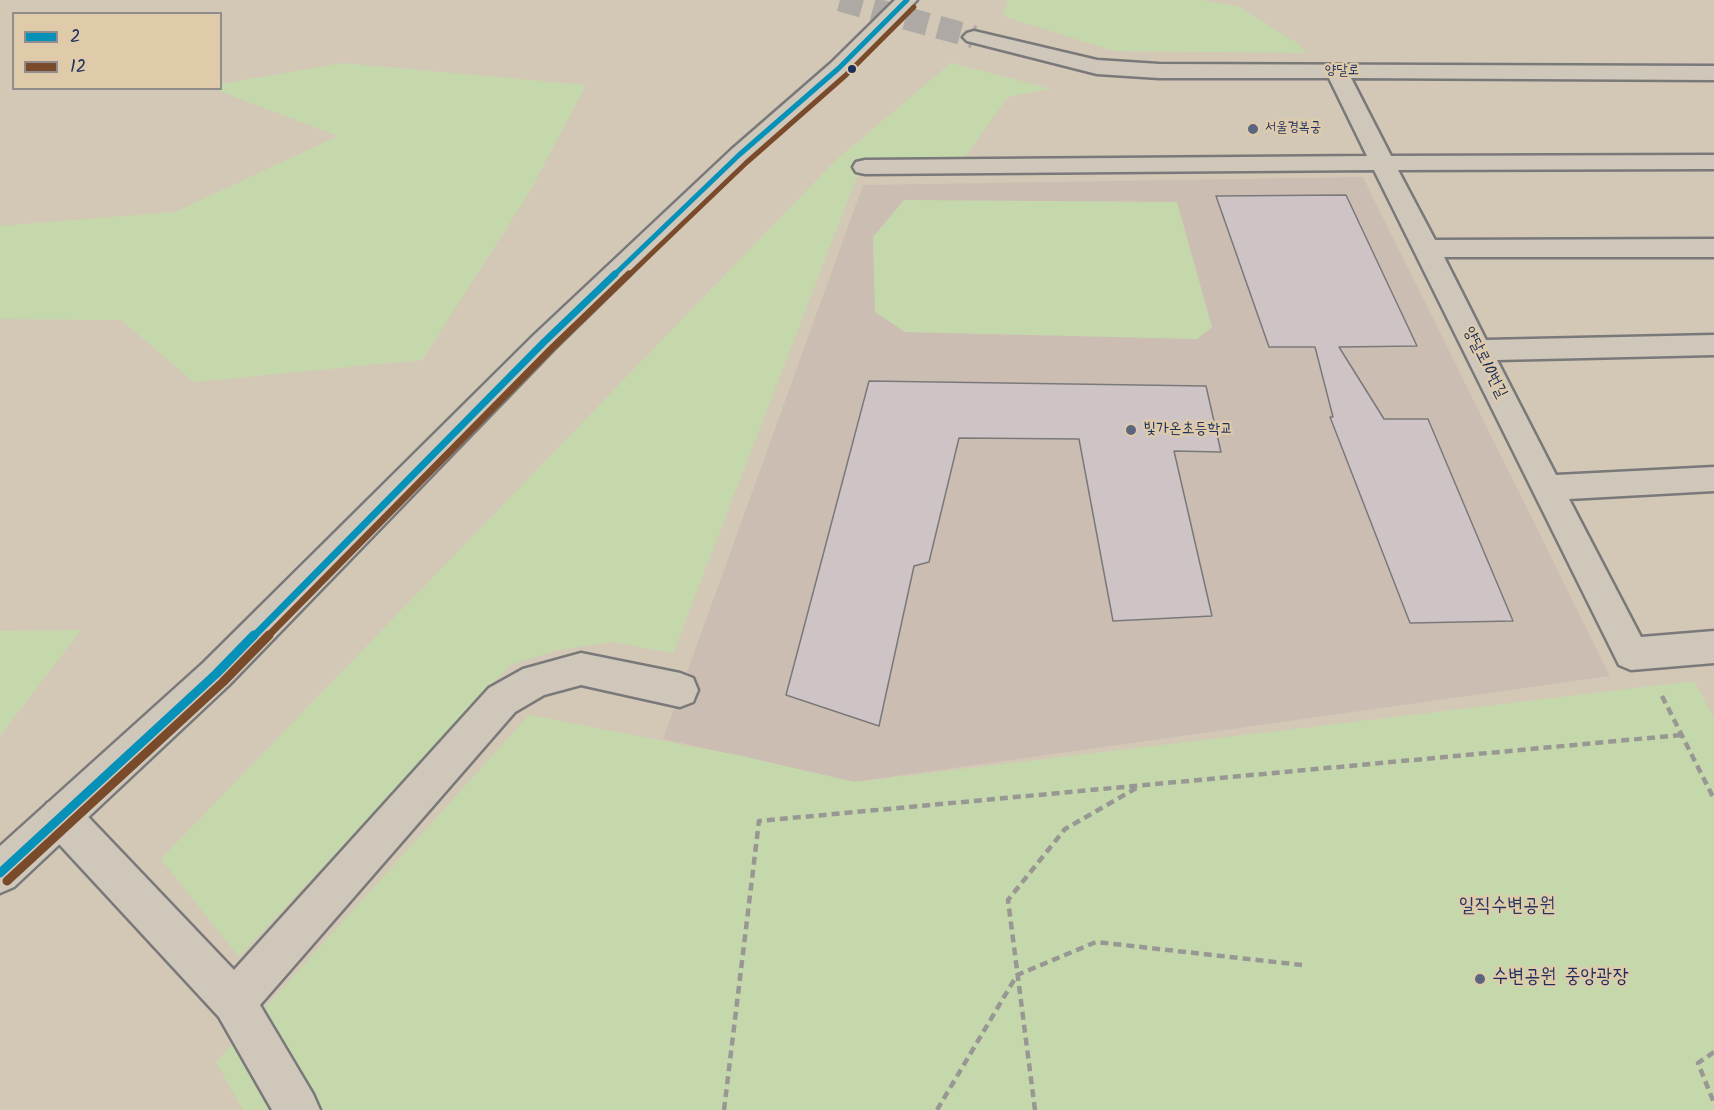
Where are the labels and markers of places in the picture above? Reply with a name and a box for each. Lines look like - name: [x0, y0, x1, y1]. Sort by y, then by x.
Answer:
- unlabelled marker: [846, 63, 858, 75]
- place label: 서울경복궁: [1265, 121, 1321, 137]
- marker: 서울경복궁: [1246, 122, 1260, 136]
- place label: 빛가온초등학교: [1143, 420, 1233, 440]
- marker: 빛가온초등학교: [1124, 423, 1138, 437]
- place label: 수변공원 중앙광장: [1492, 967, 1629, 991]
- marker: 수변공원 중앙광장: [1473, 972, 1487, 986]

